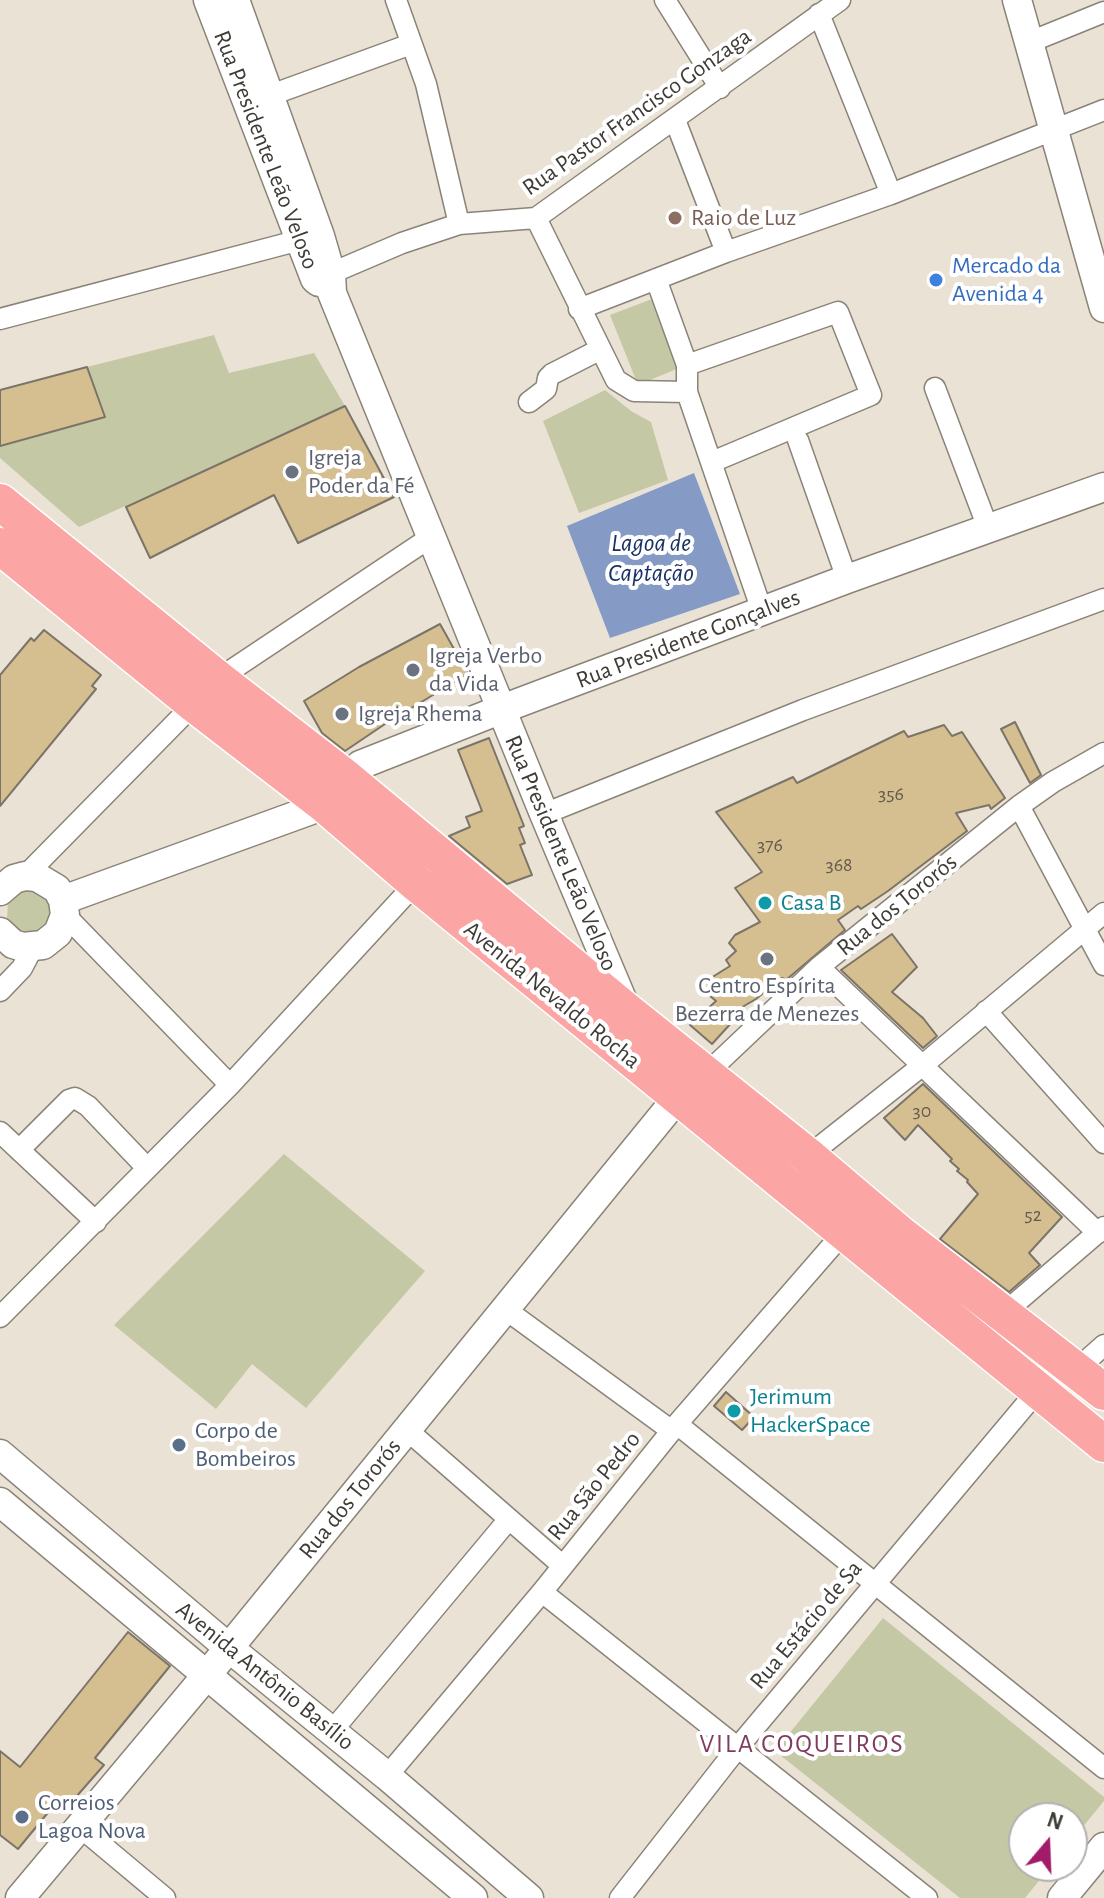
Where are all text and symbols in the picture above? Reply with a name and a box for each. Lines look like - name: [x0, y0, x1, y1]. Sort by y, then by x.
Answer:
- street label: Rua Pastor Francisco Gonzaga: [517, 22, 757, 202]
- street label: Rua Presidente Leão Veloso: [207, 27, 325, 273]
- place label: Raio de Luz: [691, 204, 796, 232]
- marker: Raio de Luz: [666, 209, 684, 227]
- place label: Mercado da Avenida 4: [952, 252, 1061, 308]
- marker: Mercado da Avenida 4: [927, 271, 945, 289]
- place label: Igreja Poder da Fé: [308, 444, 415, 500]
- marker: Igreja Poder da Fé: [283, 463, 301, 481]
- water label: Lagoa de Captação: [608, 527, 694, 588]
- street label: Rua Presidente Gonçalves: [572, 583, 804, 695]
- place label: Igreja Verbo da Vida: [429, 642, 542, 698]
- marker: Igreja Verbo da Vida: [404, 661, 422, 679]
- place label: Igreja Rhema: [358, 700, 483, 728]
- marker: Igreja Rhema: [333, 705, 351, 723]
- street label: Rua Presidente Leão Veloso: [498, 731, 624, 975]
- house number: 356: [878, 782, 904, 806]
- house number: 376: [757, 833, 783, 857]
- street label: Rua dos Tororós: [831, 848, 963, 962]
- house number: 368: [825, 853, 853, 877]
- place label: Casa B: [781, 889, 841, 917]
- marker: Casa B: [756, 894, 774, 912]
- street label: Avenida Nevaldo Rocha: [458, 915, 646, 1075]
- marker: Centro Espírita Bezerra de Menezes: [758, 950, 776, 968]
- place label: Centro Espírita Bezerra de Menezes: [675, 972, 859, 1028]
- house number: 30: [913, 1099, 931, 1123]
- house number: 52: [1024, 1203, 1042, 1227]
- place label: Jerimum HackerSpace: [750, 1383, 871, 1439]
- marker: Jerimum HackerSpace: [725, 1402, 743, 1420]
- place label: Corpo de Bombeiros: [195, 1417, 296, 1473]
- street label: Rua São Pedro: [541, 1426, 647, 1546]
- street label: Rua dos Tororós: [293, 1433, 407, 1565]
- marker: Corpo de Bombeiros: [170, 1436, 188, 1454]
- street label: Rua Estácio de Sa: [744, 1555, 868, 1695]
- street label: Avenida Antônio Basílio: [170, 1595, 360, 1757]
- district label: VILA COQUEIROS: [699, 1728, 905, 1760]
- place label: Correios Lagoa Nova: [38, 1789, 146, 1845]
- north arrow: [1008, 1802, 1088, 1882]
- marker: Correios Lagoa Nova: [13, 1808, 31, 1826]
- text: N: [1044, 1808, 1066, 1834]

